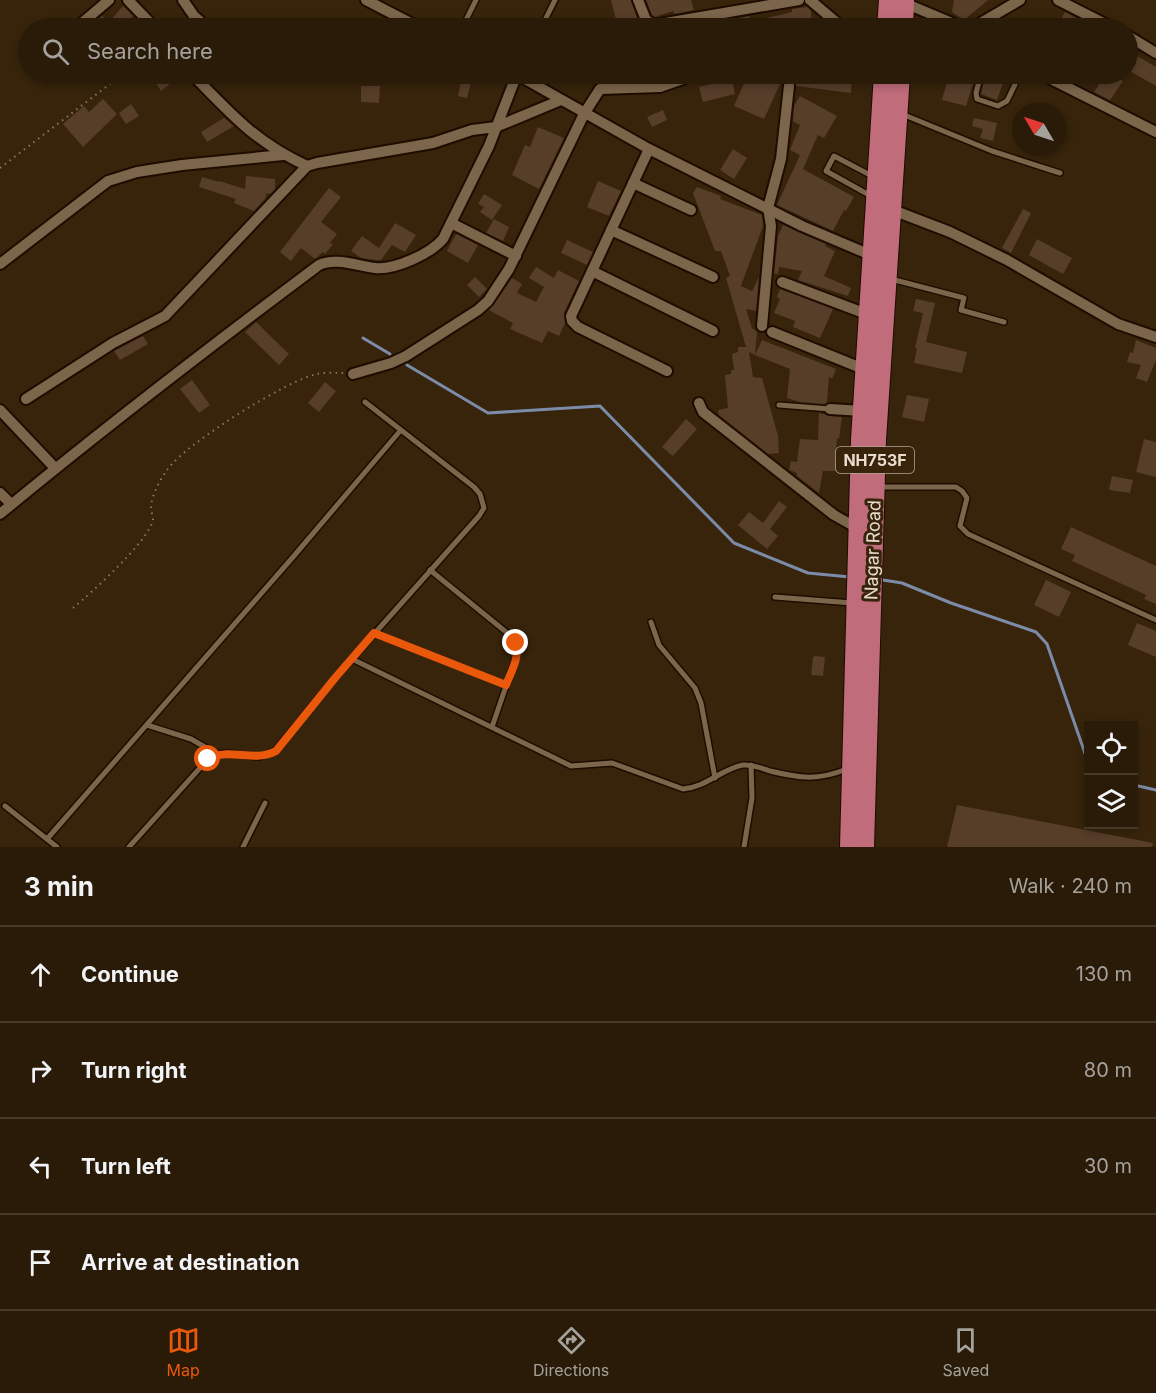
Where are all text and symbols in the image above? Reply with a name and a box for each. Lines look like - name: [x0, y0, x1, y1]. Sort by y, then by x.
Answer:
- search box: [18, 18, 1138, 84]
- icon: search: [39, 35, 72, 68]
- text: Search here: [87, 38, 213, 64]
- north arrow: [1012, 102, 1066, 156]
- road number: NH753F: [836, 447, 914, 473]
- street label: Nagar Road: [860, 500, 885, 600]
- route end: [502, 629, 528, 655]
- map controls: [1084, 721, 1138, 829]
- button: locate: [1084, 721, 1138, 775]
- route start: [194, 745, 220, 771]
- button: layers: [1084, 775, 1138, 829]
- text: 3 min: [24, 871, 94, 902]
- text: Walk · 240 m: [1009, 874, 1132, 898]
- icon: ahead: [24, 958, 57, 991]
- text: Continue: [81, 961, 179, 987]
- text: 130 m: [1076, 962, 1132, 986]
- icon: right: [24, 1054, 57, 1087]
- text: Turn right: [81, 1057, 187, 1083]
- text: 80 m: [1084, 1058, 1132, 1082]
- icon: left: [24, 1150, 57, 1183]
- text: Turn left: [81, 1153, 171, 1179]
- text: 30 m: [1084, 1154, 1132, 1178]
- icon: arrive: [24, 1246, 57, 1279]
- text: Arrive at destination: [81, 1249, 300, 1275]
- tab: Map: [167, 1324, 200, 1380]
- tab: Directions: [533, 1324, 609, 1380]
- tab: Saved: [943, 1324, 989, 1380]

